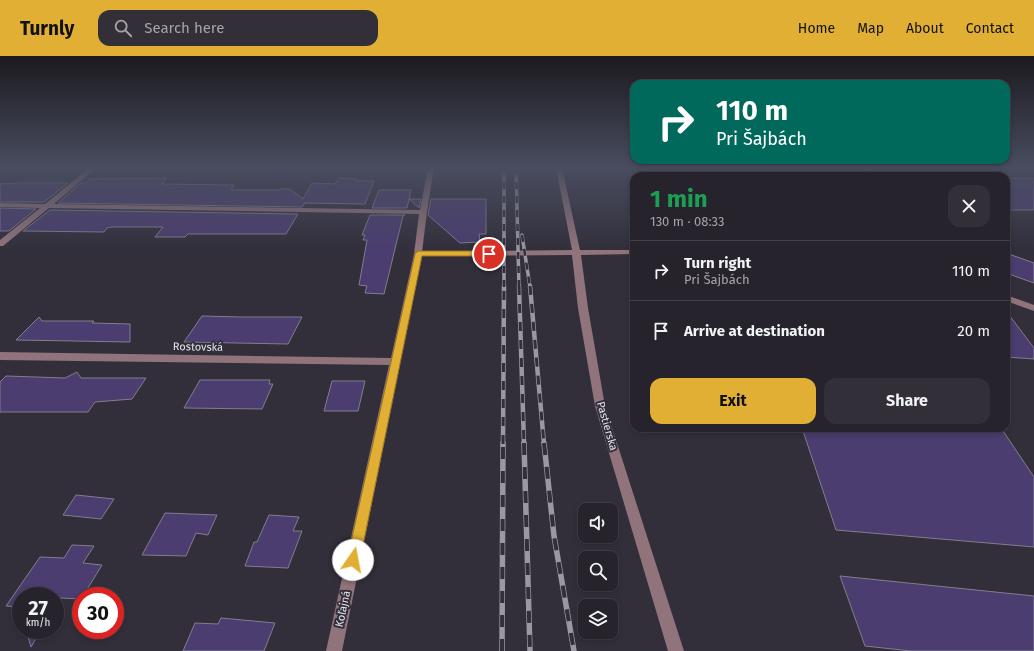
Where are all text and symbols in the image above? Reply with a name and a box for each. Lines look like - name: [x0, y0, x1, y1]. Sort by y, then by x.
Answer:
- search box: [98, 10, 378, 46]
- text: Turnly: [20, 17, 74, 40]
- icon: search: [112, 17, 134, 39]
- text: Search here: [144, 19, 224, 37]
- text: Home: [798, 20, 835, 37]
- text: Map: [857, 20, 884, 37]
- text: About: [906, 20, 944, 37]
- text: Contact: [966, 20, 1014, 37]
- text: 110 m: [716, 94, 788, 127]
- icon: right: [650, 96, 702, 148]
- text: Pri Šajbách: [716, 128, 807, 150]
- text: 1 min: [650, 185, 708, 213]
- button: close: [948, 185, 990, 227]
- text: 130 m · 08:33: [650, 214, 725, 229]
- pin: [472, 237, 506, 271]
- icon: arrive: [478, 243, 500, 265]
- text: Turn right: [684, 254, 751, 272]
- icon: right: [650, 260, 672, 282]
- text: 110 m: [952, 262, 990, 280]
- text: Pri Šajbách: [684, 272, 750, 287]
- icon: arrive: [650, 320, 672, 342]
- text: Arrive at destination: [684, 322, 825, 340]
- text: 20 m: [957, 322, 990, 340]
- street label: Rostovská: [173, 340, 223, 354]
- button: Exit: [650, 378, 816, 424]
- button: Share: [824, 378, 990, 424]
- street label: Pastierska: [594, 400, 620, 452]
- map controls: [578, 503, 618, 639]
- button: sound: [578, 503, 618, 543]
- position arrow: [332, 539, 374, 581]
- button: search: [578, 551, 618, 591]
- speed limit sign: 30: [72, 587, 124, 639]
- street label: Koľajná: [333, 590, 353, 628]
- text: 27: [28, 596, 48, 620]
- button: layers: [578, 599, 618, 639]
- text: km/h: [26, 617, 50, 629]

